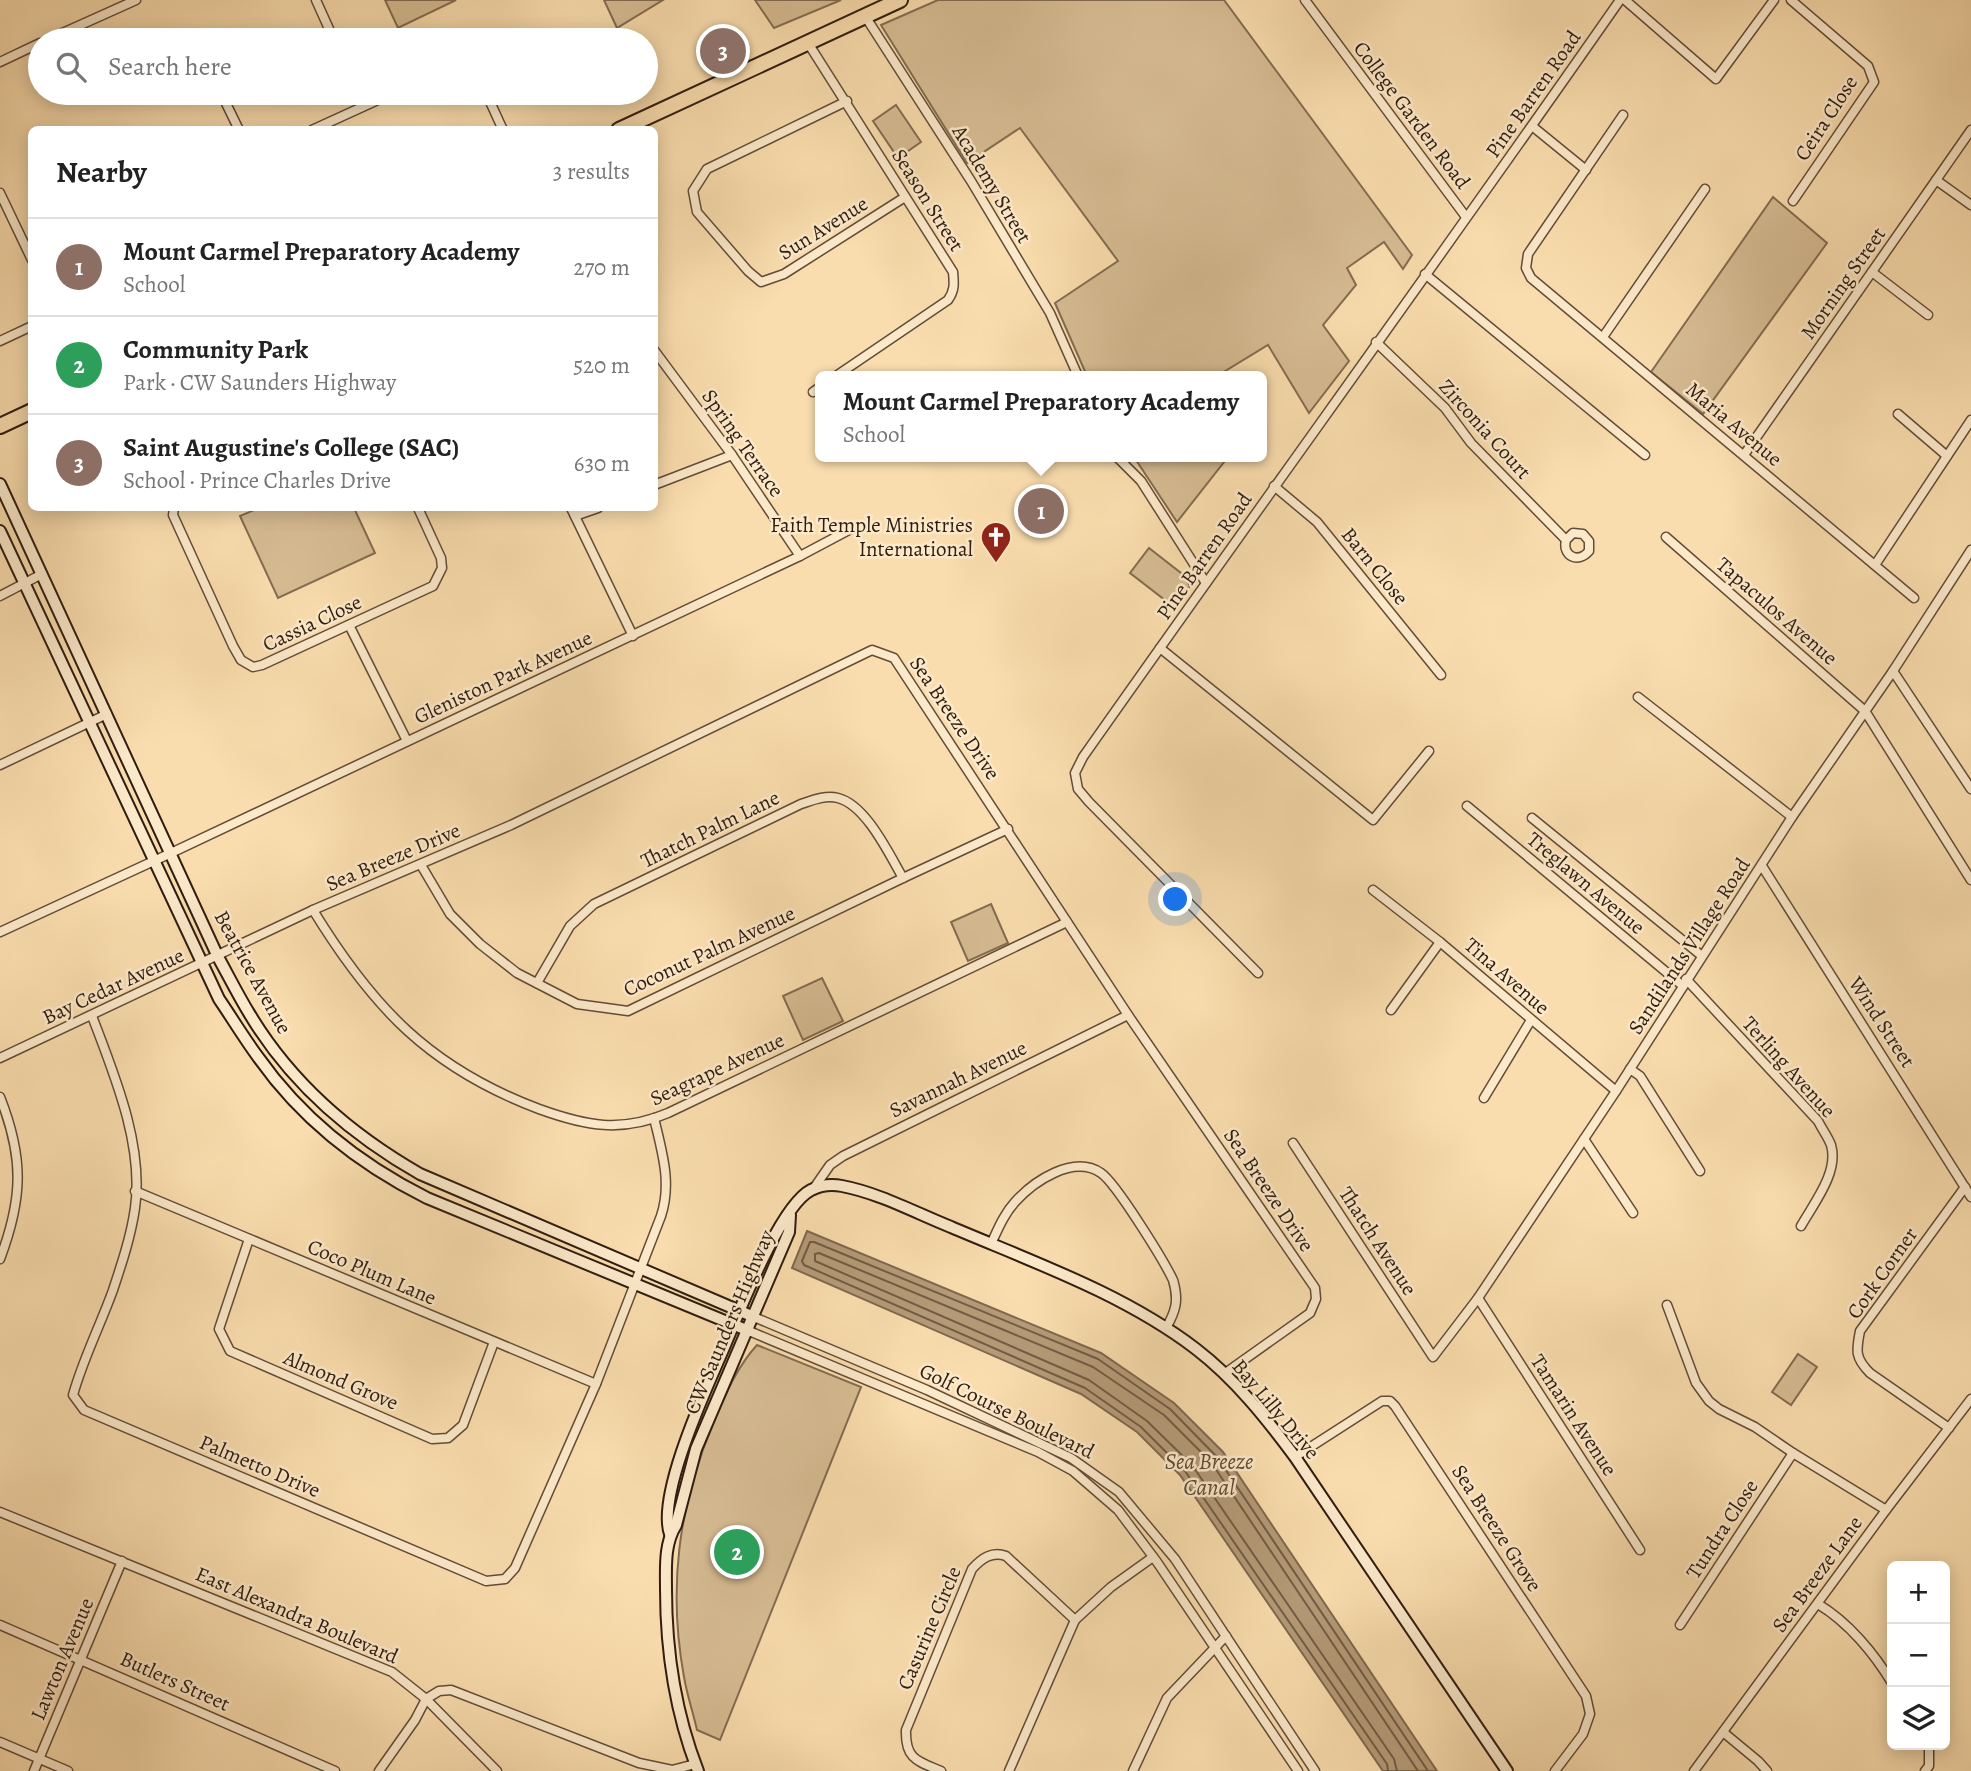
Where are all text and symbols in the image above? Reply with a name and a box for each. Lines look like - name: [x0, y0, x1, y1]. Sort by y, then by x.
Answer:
- street label: Pine Barren Road: [1479, 24, 1588, 163]
- pin: 3: [700, 25, 746, 77]
- search box: [28, 28, 658, 105]
- street label: College Garden Road: [1347, 35, 1477, 195]
- icon: search: [52, 48, 90, 86]
- text: Search here: [108, 49, 232, 84]
- street label: Ceira Close: [1788, 70, 1864, 166]
- street label: Academy Street: [945, 119, 1038, 248]
- street label: Season Street: [885, 143, 971, 257]
- text: Nearby: [56, 152, 147, 192]
- text: 3 results: [553, 156, 630, 187]
- street label: Sun Avenue: [773, 189, 873, 267]
- street label: Morning Street: [1794, 221, 1892, 345]
- text: Mount Carmel Preparatory Academy: [123, 234, 519, 269]
- text: 1: [75, 252, 83, 283]
- text: 270 m: [573, 252, 630, 283]
- text: School: [123, 269, 185, 300]
- text: Community Park: [123, 332, 308, 367]
- text: 2: [73, 350, 85, 381]
- text: 520 m: [573, 350, 630, 381]
- text: Park · CW Saunders Highway: [123, 367, 396, 398]
- popup: [815, 371, 1267, 462]
- street label: Zirconia Court: [1433, 373, 1537, 485]
- street label: Maria Avenue: [1680, 375, 1788, 473]
- street label: Spring Terrace: [695, 384, 791, 502]
- text: Mount Carmel Preparatory Academy: [843, 384, 1239, 419]
- text: School: [843, 419, 905, 450]
- text: Saint Augustine's College (SAC): [123, 430, 459, 465]
- text: 3: [74, 448, 84, 479]
- text: 630 m: [574, 448, 630, 479]
- text: School · Prince Charles Drive: [123, 465, 391, 496]
- pin: 1: [1018, 485, 1064, 537]
- street label: Pine Barren Road: [1150, 486, 1259, 625]
- place label: Faith Temple Ministries International: [770, 511, 973, 563]
- church icon: Faith Temple Ministries International: [979, 520, 1013, 564]
- street label: Barn Close: [1335, 521, 1415, 611]
- street label: Tapaculos Avenue: [1710, 551, 1844, 671]
- street label: Cassia Close: [258, 588, 366, 658]
- street label: Gleniston Park Avenue: [409, 623, 597, 731]
- street label: Sea Breeze Drive: [903, 651, 1007, 785]
- street label: Thatch Palm Lane: [636, 783, 784, 875]
- street label: Sea Breeze Drive: [322, 816, 464, 898]
- street label: Treglawn Avenue: [1521, 825, 1651, 941]
- street label: Sandilands Village Road: [1621, 852, 1757, 1040]
- your location: [1158, 882, 1192, 916]
- street label: Coconut Palm Avenue: [619, 899, 799, 1003]
- street label: Beatrice Avenue: [208, 905, 298, 1039]
- street label: Tina Avenue: [1458, 931, 1556, 1021]
- street label: Bay Cedar Avenue: [38, 941, 188, 1031]
- street label: Wind Street: [1842, 970, 1922, 1073]
- street label: Terling Avenue: [1736, 1010, 1842, 1124]
- street label: Seagrape Avenue: [645, 1026, 789, 1112]
- street label: Savannah Avenue: [885, 1034, 1031, 1124]
- street label: Sea Breeze Drive: [1217, 1123, 1321, 1257]
- street label: Thatch Avenue: [1332, 1181, 1424, 1301]
- street label: Cork Corner: [1840, 1222, 1924, 1324]
- street label: CW Saunders Highway: [677, 1225, 781, 1418]
- street label: Coco Plum Lane: [303, 1232, 441, 1312]
- street label: Almond Grove: [279, 1343, 403, 1417]
- street label: Tamarin Avenue: [1524, 1349, 1624, 1481]
- street label: Bay Lilly Drive: [1226, 1353, 1326, 1465]
- street label: Golf Course Boulevard: [915, 1356, 1100, 1466]
- street label: Palmetto Drive: [195, 1428, 325, 1504]
- water label: Sea Breeze Canal: [1165, 1446, 1253, 1503]
- street label: Sea Breeze Grove: [1445, 1459, 1549, 1597]
- street label: Tundra Close: [1679, 1474, 1765, 1584]
- street label: Sea Breeze Lane: [1765, 1510, 1869, 1638]
- pin: 2: [714, 1526, 760, 1578]
- street label: East Alexandra Boulevard: [191, 1560, 403, 1671]
- map controls: [1887, 1561, 1950, 1750]
- button: +: [1887, 1561, 1950, 1624]
- street label: Casurine Circle: [890, 1562, 968, 1694]
- street label: Lawton Avenue: [24, 1593, 100, 1725]
- button: −: [1887, 1624, 1950, 1687]
- street label: Butlers Street: [116, 1644, 234, 1718]
- button: layers: [1887, 1687, 1950, 1750]

